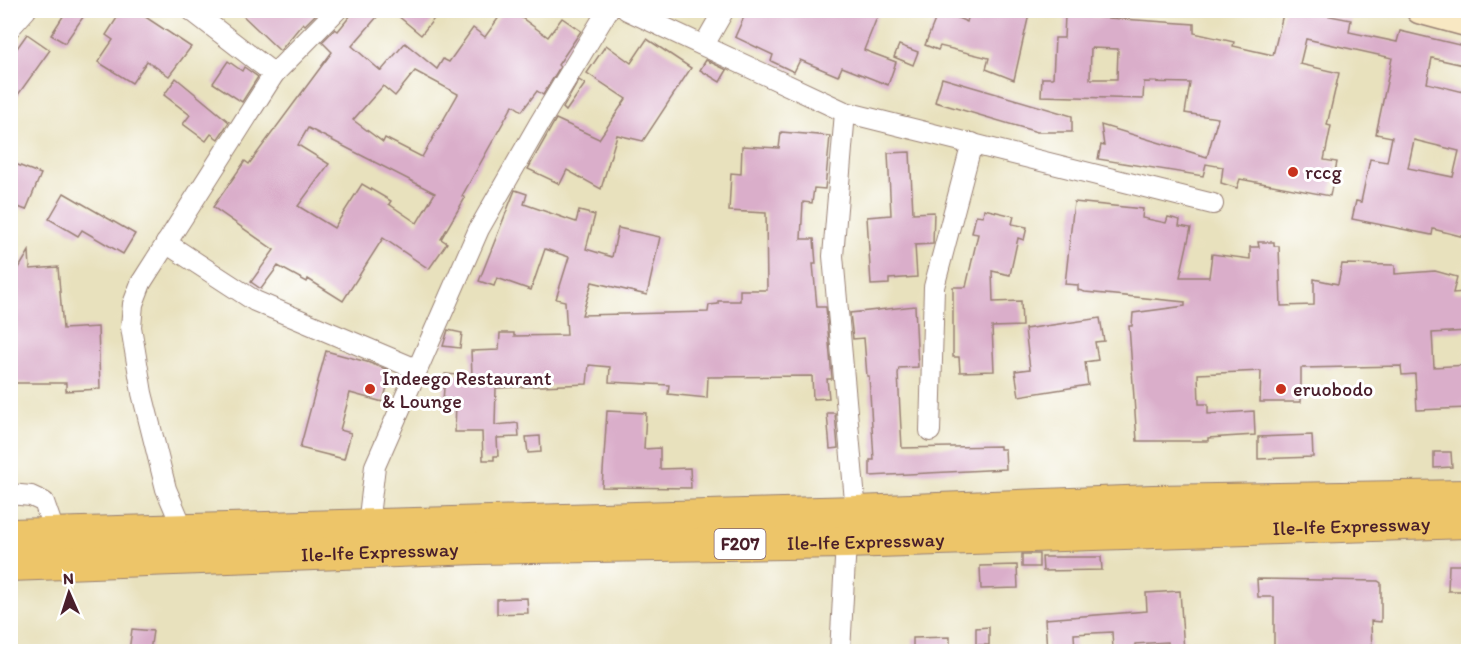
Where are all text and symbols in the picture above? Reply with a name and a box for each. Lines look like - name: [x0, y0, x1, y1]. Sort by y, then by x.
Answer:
- place label: rccg: [1305, 160, 1342, 184]
- marker: rccg: [1286, 165, 1300, 179]
- place label: Indeego Restaurant & Lounge: [382, 366, 552, 413]
- place label: eruobodo: [1293, 377, 1373, 401]
- marker: Indeego Restaurant & Lounge: [363, 382, 377, 396]
- marker: eruobodo: [1274, 382, 1288, 396]
- street label: Ile-Ife Expressway: [1272, 511, 1431, 540]
- street label: Ile-Ife Expressway: [787, 527, 945, 555]
- road number: F207: [714, 529, 766, 559]
- street label: Ile-Ife Expressway: [301, 537, 460, 566]
- north arrow: [39, 563, 99, 623]
- text: N: [62, 569, 74, 588]

